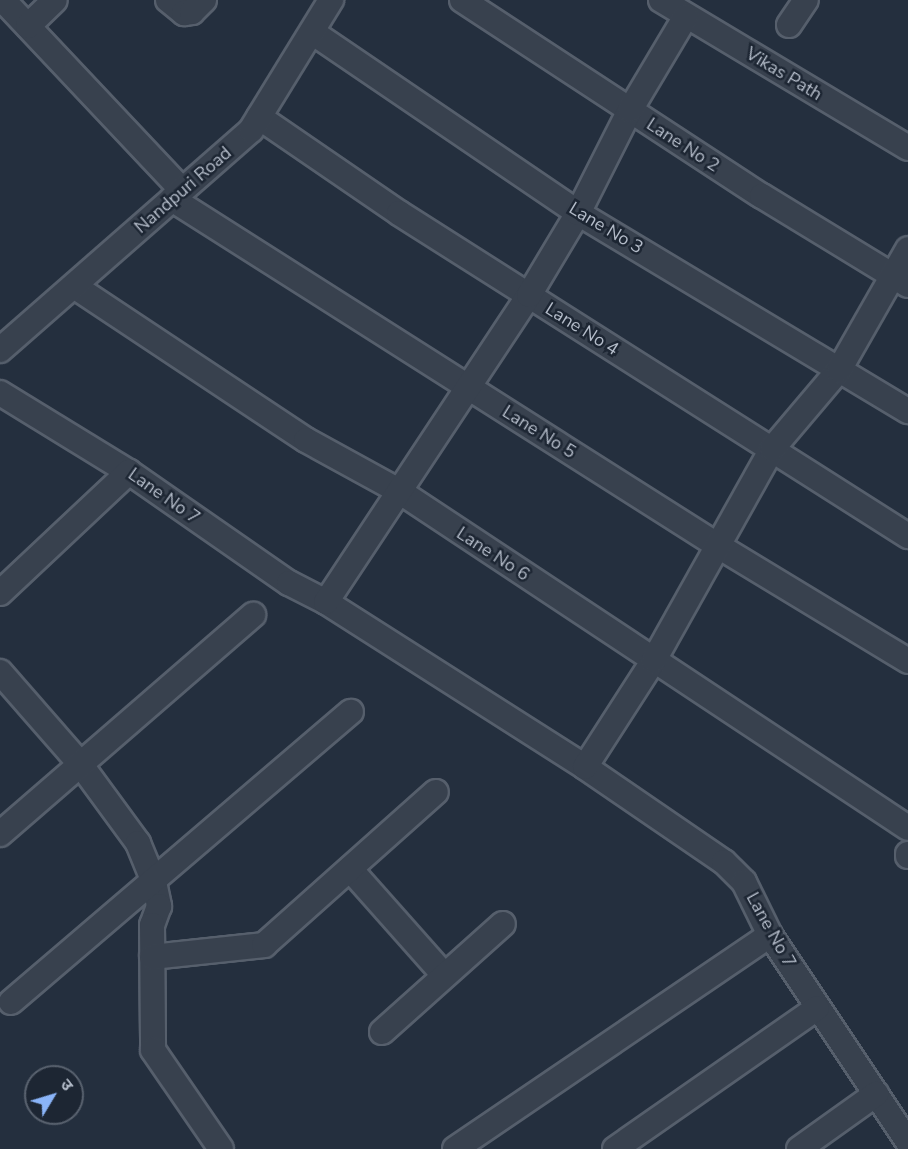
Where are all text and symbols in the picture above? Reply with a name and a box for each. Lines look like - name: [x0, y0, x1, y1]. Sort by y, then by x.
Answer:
- street label: Vikas Path: [742, 43, 826, 105]
- street label: Lane No 2: [643, 113, 723, 177]
- street label: Nandpuri Road: [130, 142, 236, 238]
- street label: Lane No 3: [565, 197, 647, 259]
- street label: Lane No 4: [541, 298, 623, 360]
- street label: Lane No 5: [498, 401, 580, 463]
- street label: Lane No 7: [124, 463, 204, 529]
- street label: Lane No 6: [453, 522, 533, 586]
- street label: Lane No 7: [742, 889, 800, 971]
- north arrow: [24, 1065, 84, 1125]
- text: उ: [55, 1075, 78, 1096]

